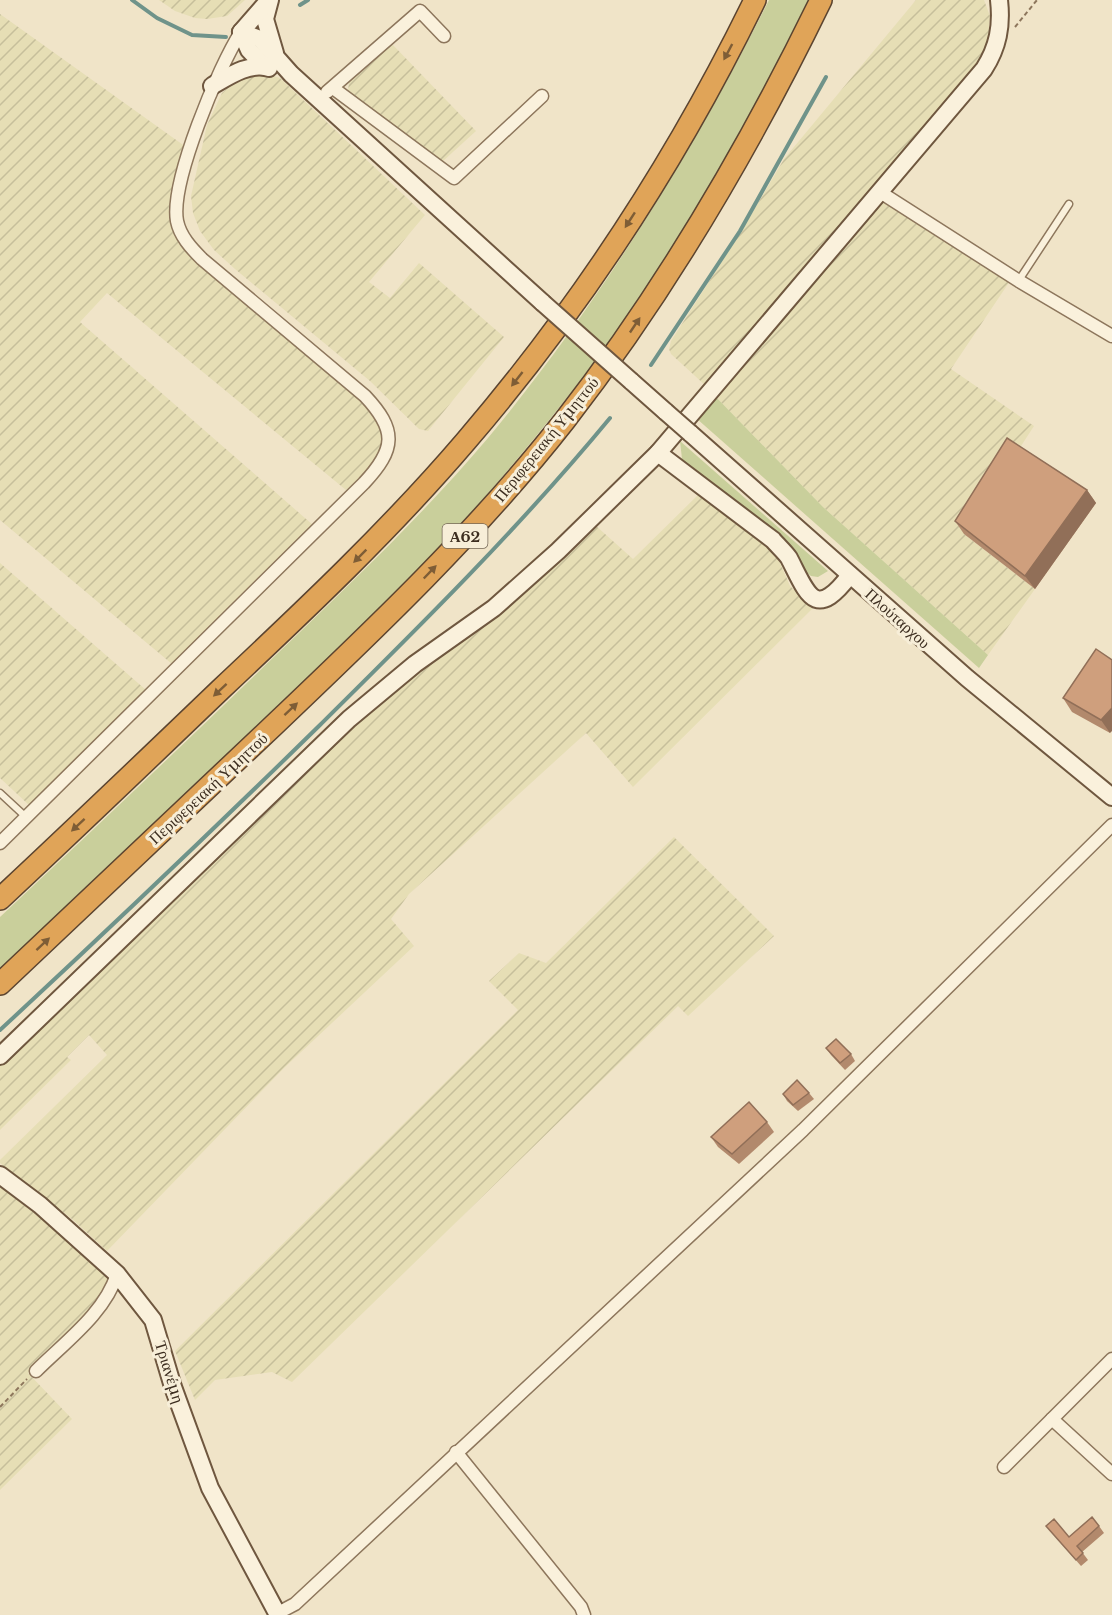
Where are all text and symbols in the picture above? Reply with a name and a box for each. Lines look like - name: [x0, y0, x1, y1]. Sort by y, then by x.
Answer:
- one-way arrow: [724, 43, 734, 61]
- one-way arrow: [624, 212, 636, 228]
- one-way arrow: [629, 318, 641, 334]
- one-way arrow: [510, 371, 523, 387]
- street label: Περιφερειακή Υμηττού: [489, 372, 603, 506]
- road number: Α62: [442, 524, 488, 548]
- one-way arrow: [353, 549, 367, 563]
- one-way arrow: [422, 565, 436, 579]
- street label: Πλούταρχου: [861, 584, 935, 652]
- one-way arrow: [213, 683, 227, 697]
- one-way arrow: [283, 703, 298, 716]
- street label: Περιφερειακή Υμηττού: [144, 728, 272, 848]
- one-way arrow: [72, 817, 86, 831]
- one-way arrow: [35, 937, 50, 951]
- street label: Τριανέμη: [151, 1338, 189, 1406]

